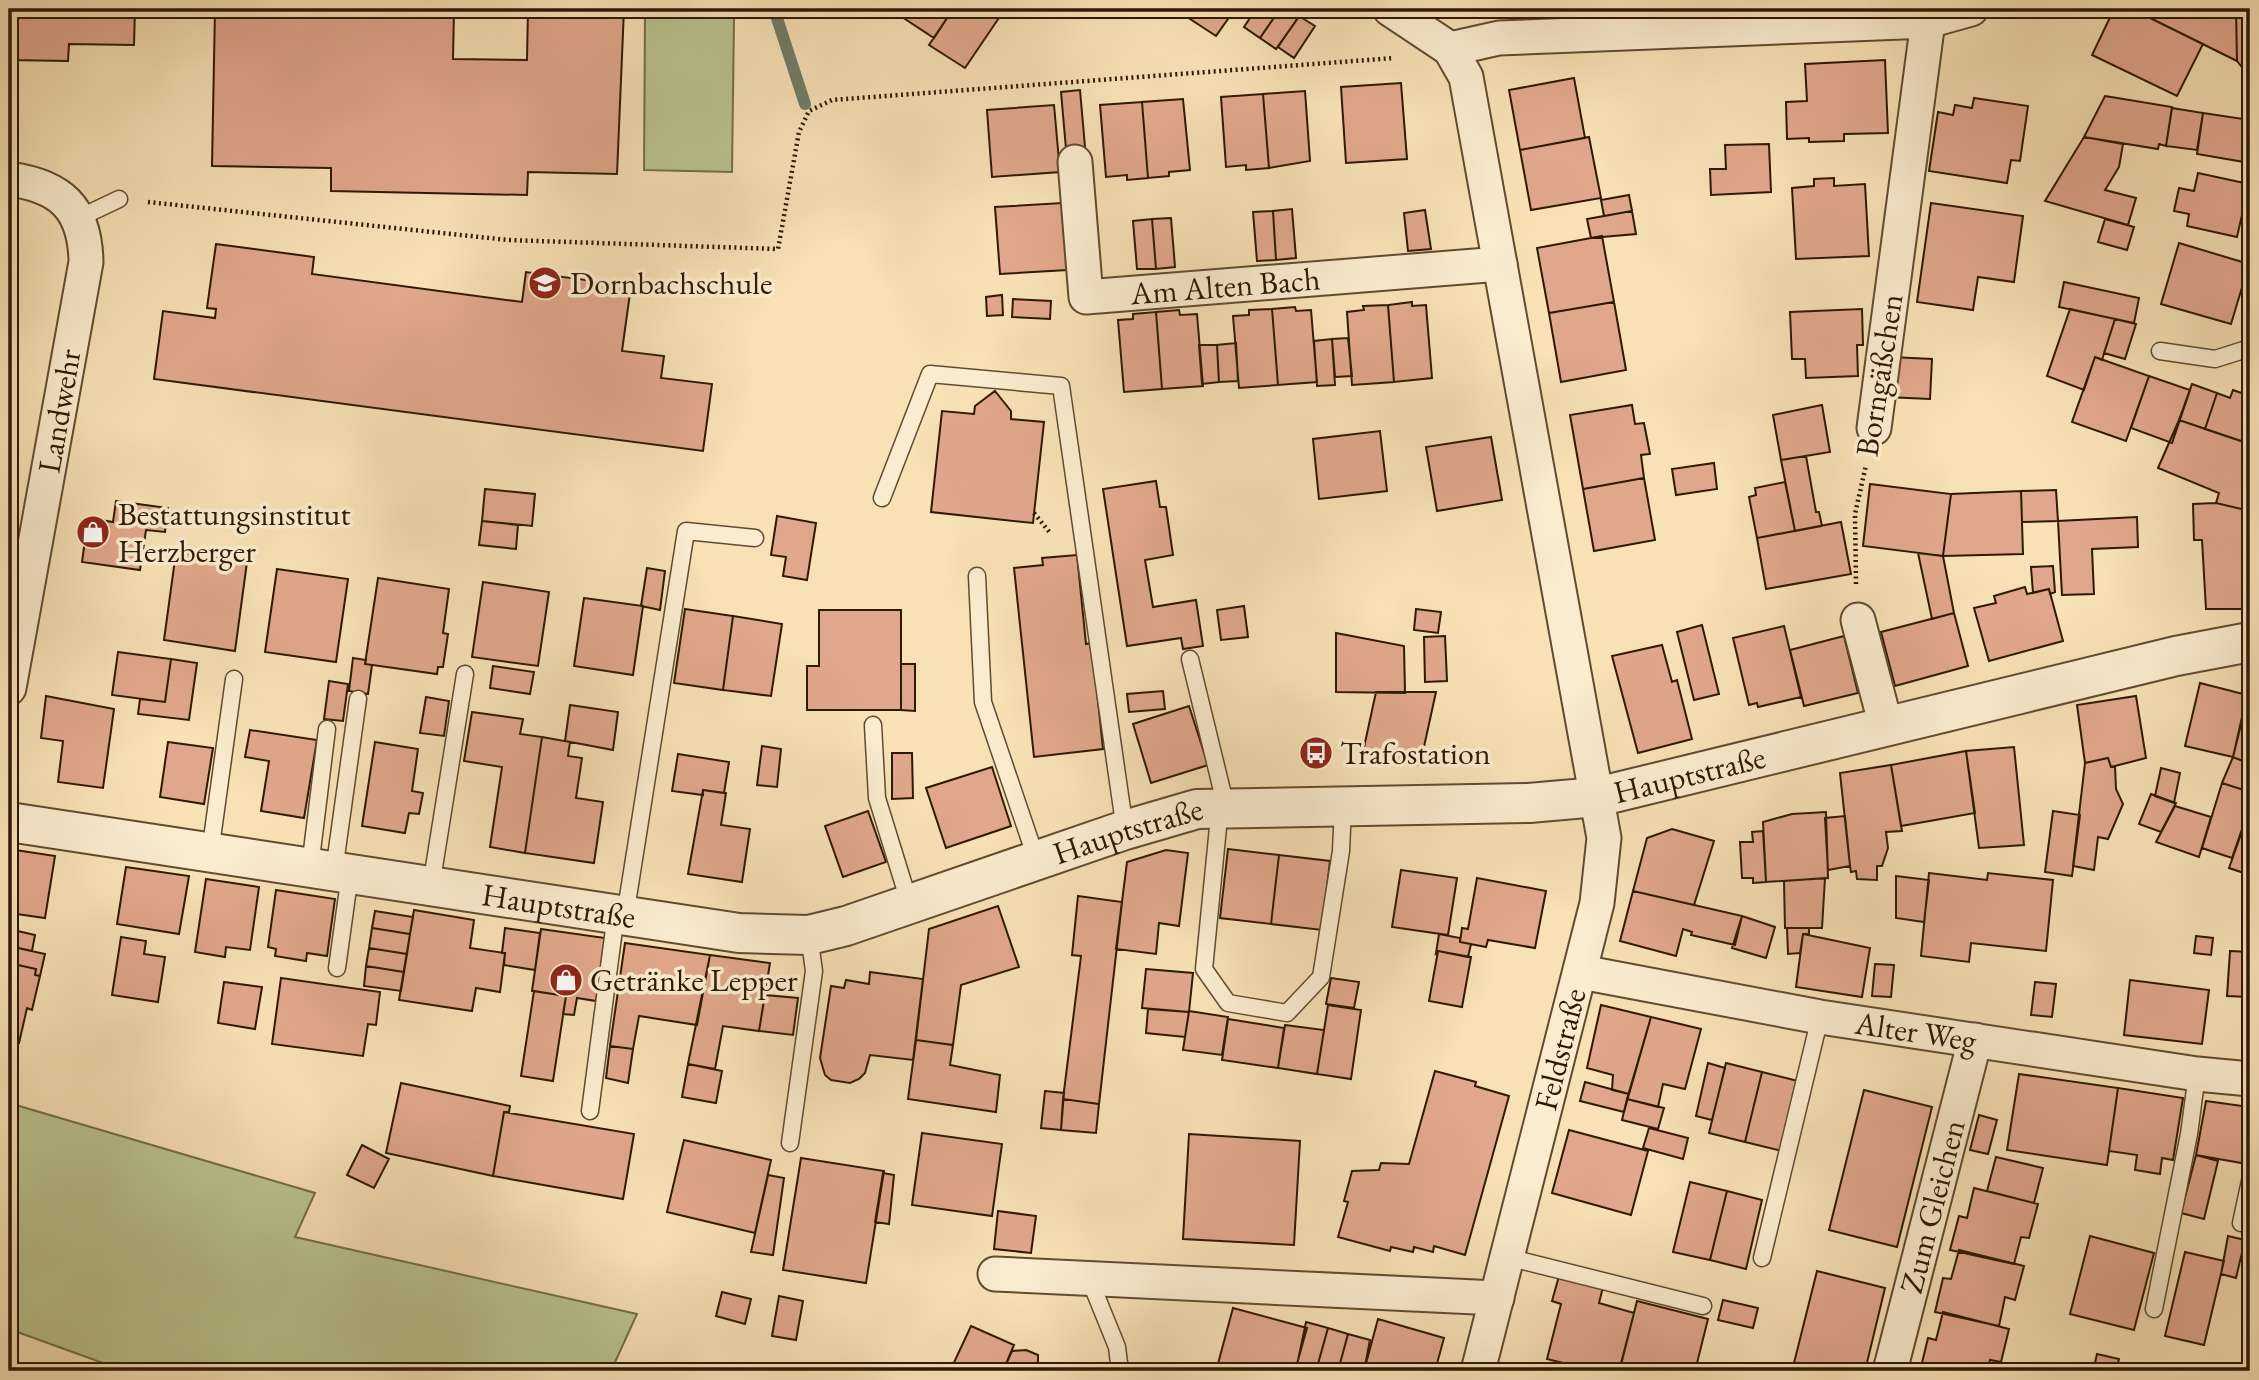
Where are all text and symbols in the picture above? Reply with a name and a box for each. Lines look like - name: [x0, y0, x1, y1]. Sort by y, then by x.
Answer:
- street label: Am Alten Bach: [1128, 257, 1322, 314]
- place label: Dornbachschule: [570, 262, 773, 304]
- school or university icon: Dornbachschule: [526, 264, 564, 302]
- street label: Borngäßchen: [1845, 291, 1913, 459]
- street label: Landwehr: [27, 345, 91, 476]
- place label: Bestattungsinstitut Herzberger: [118, 493, 350, 572]
- shop icon: Bestattungsinstitut Herzberger: [74, 513, 112, 551]
- place label: Trafostation: [1340, 732, 1491, 774]
- bus stop icon: Trafostation: [1297, 734, 1335, 772]
- street label: Hauptstraße: [1609, 736, 1770, 813]
- street label: Hauptstraße: [1047, 787, 1208, 874]
- street label: Hauptstraße: [479, 873, 638, 938]
- place label: Getränke Lepper: [590, 959, 798, 1001]
- shop icon: Getränke Lepper: [547, 961, 585, 999]
- street label: Feldstraße: [1524, 984, 1595, 1115]
- street label: Alter Weg: [1851, 1001, 1980, 1062]
- street label: Zum Gleichen: [1890, 1115, 1975, 1298]

